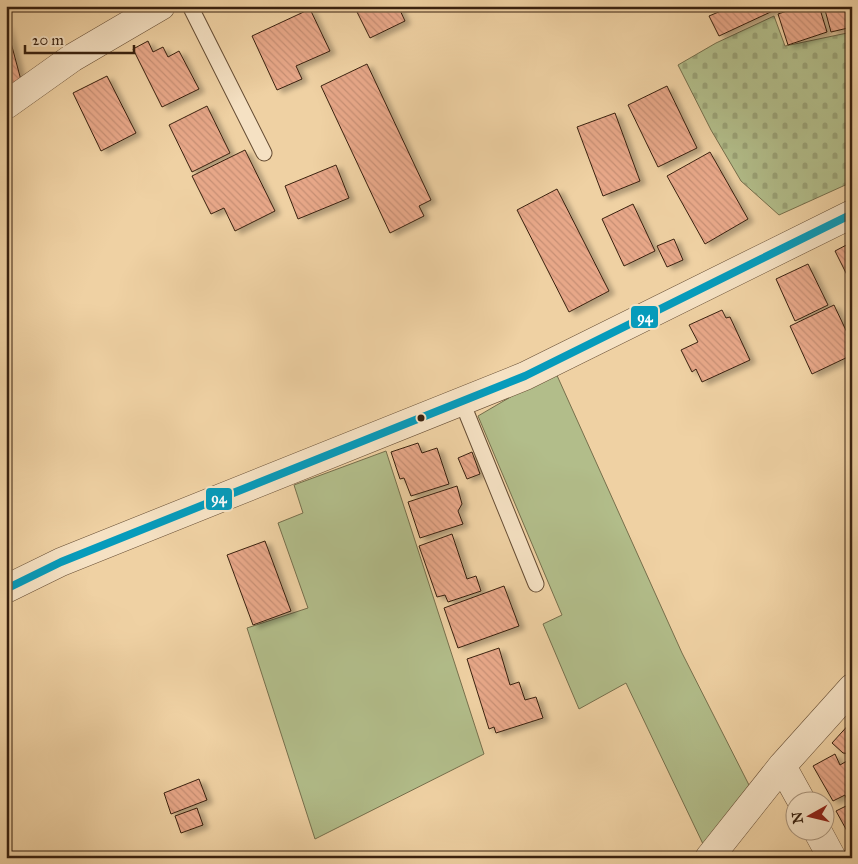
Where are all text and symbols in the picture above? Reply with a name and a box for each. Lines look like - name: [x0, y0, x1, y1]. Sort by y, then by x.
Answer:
- scale bar: [25, 22, 134, 54]
- text: 20 m: [32, 31, 64, 49]
- line badge: 94: [630, 305, 659, 329]
- text: 94: [637, 309, 654, 327]
- unlabelled marker: [416, 413, 426, 423]
- line badge: 94: [205, 487, 233, 511]
- text: 94: [211, 490, 228, 508]
- north arrow: [786, 792, 836, 842]
- text: N: [788, 811, 807, 825]

